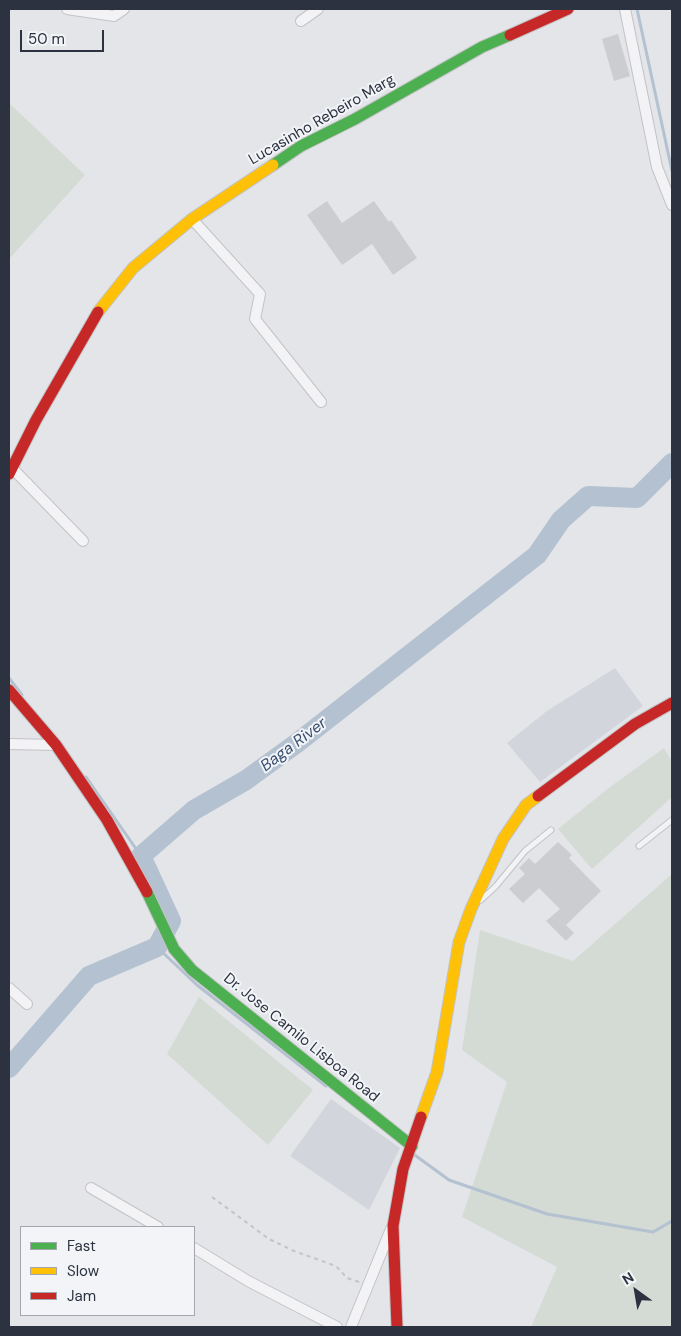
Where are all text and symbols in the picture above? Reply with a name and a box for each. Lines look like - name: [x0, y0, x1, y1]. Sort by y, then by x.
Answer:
- scale bar: [22, 20, 106, 52]
- text: 50 m: [28, 29, 65, 49]
- street label: Lucasinho Rebeiro Marg: [246, 71, 398, 169]
- water label: Baga River: [257, 714, 331, 776]
- street label: Dr. Jose Camilo Lisboa Road: [219, 970, 383, 1106]
- legend: [20, 1226, 195, 1316]
- text: Fast: [67, 1236, 96, 1256]
- text: Slow: [67, 1261, 99, 1281]
- north arrow: [611, 1266, 661, 1316]
- text: N: [619, 1268, 637, 1289]
- text: Jam: [67, 1286, 96, 1306]

